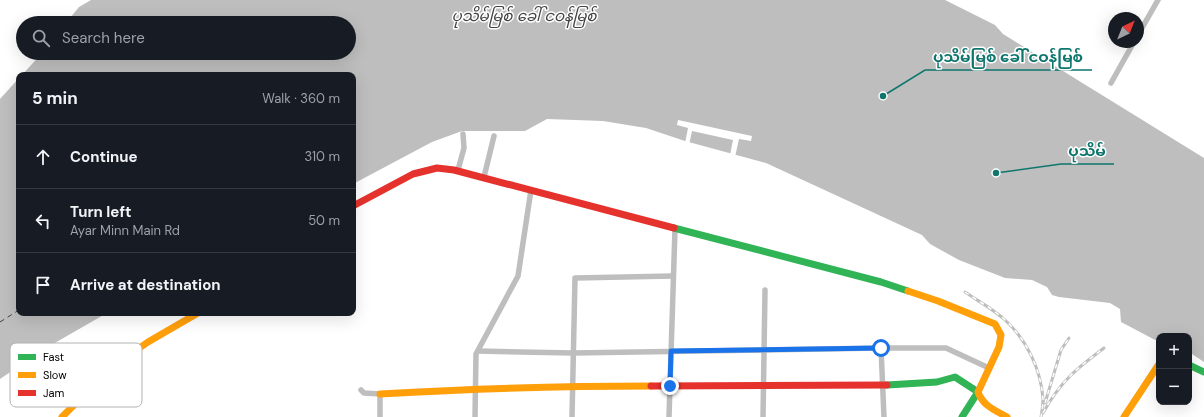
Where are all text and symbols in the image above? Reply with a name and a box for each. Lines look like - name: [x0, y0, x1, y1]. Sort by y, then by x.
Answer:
- water label: ပုသိမ်မြစ် ခေါ် ငဝန်မြစ်: [452, 5, 598, 28]
- north arrow: [1108, 12, 1144, 48]
- search box: [16, 16, 356, 60]
- icon: search: [30, 27, 52, 49]
- text: Search here: [62, 28, 145, 48]
- callout: ပုသိမ်မြစ် ခေါ် ငဝန်မြစ်: [925, 43, 1092, 70]
- text: ပုသိမ်မြစ် ခေါ် ငဝန်မြစ်: [933, 47, 1083, 69]
- text: 5 min: [32, 87, 78, 109]
- text: Walk · 360 m: [262, 90, 340, 107]
- callout: ပုသိမ်: [1061, 137, 1114, 164]
- text: ပုသိမ်: [1068, 141, 1106, 163]
- icon: ahead: [32, 146, 54, 168]
- text: Continue: [70, 147, 138, 167]
- text: 310 m: [305, 148, 340, 165]
- text: Turn left: [70, 202, 131, 222]
- icon: left: [32, 210, 54, 232]
- text: 50 m: [308, 212, 340, 229]
- text: Ayar Minn Main Rd: [70, 222, 180, 239]
- icon: arrive: [32, 274, 54, 296]
- text: Arrive at destination: [70, 275, 221, 295]
- map controls: [1156, 333, 1192, 405]
- button: +: [1156, 333, 1192, 369]
- route start: [872, 339, 890, 357]
- legend: [10, 343, 142, 407]
- text: Fast: [43, 350, 64, 364]
- text: Slow: [43, 368, 67, 382]
- button: −: [1156, 369, 1192, 405]
- route end: [661, 377, 679, 395]
- text: Jam: [43, 386, 64, 400]

